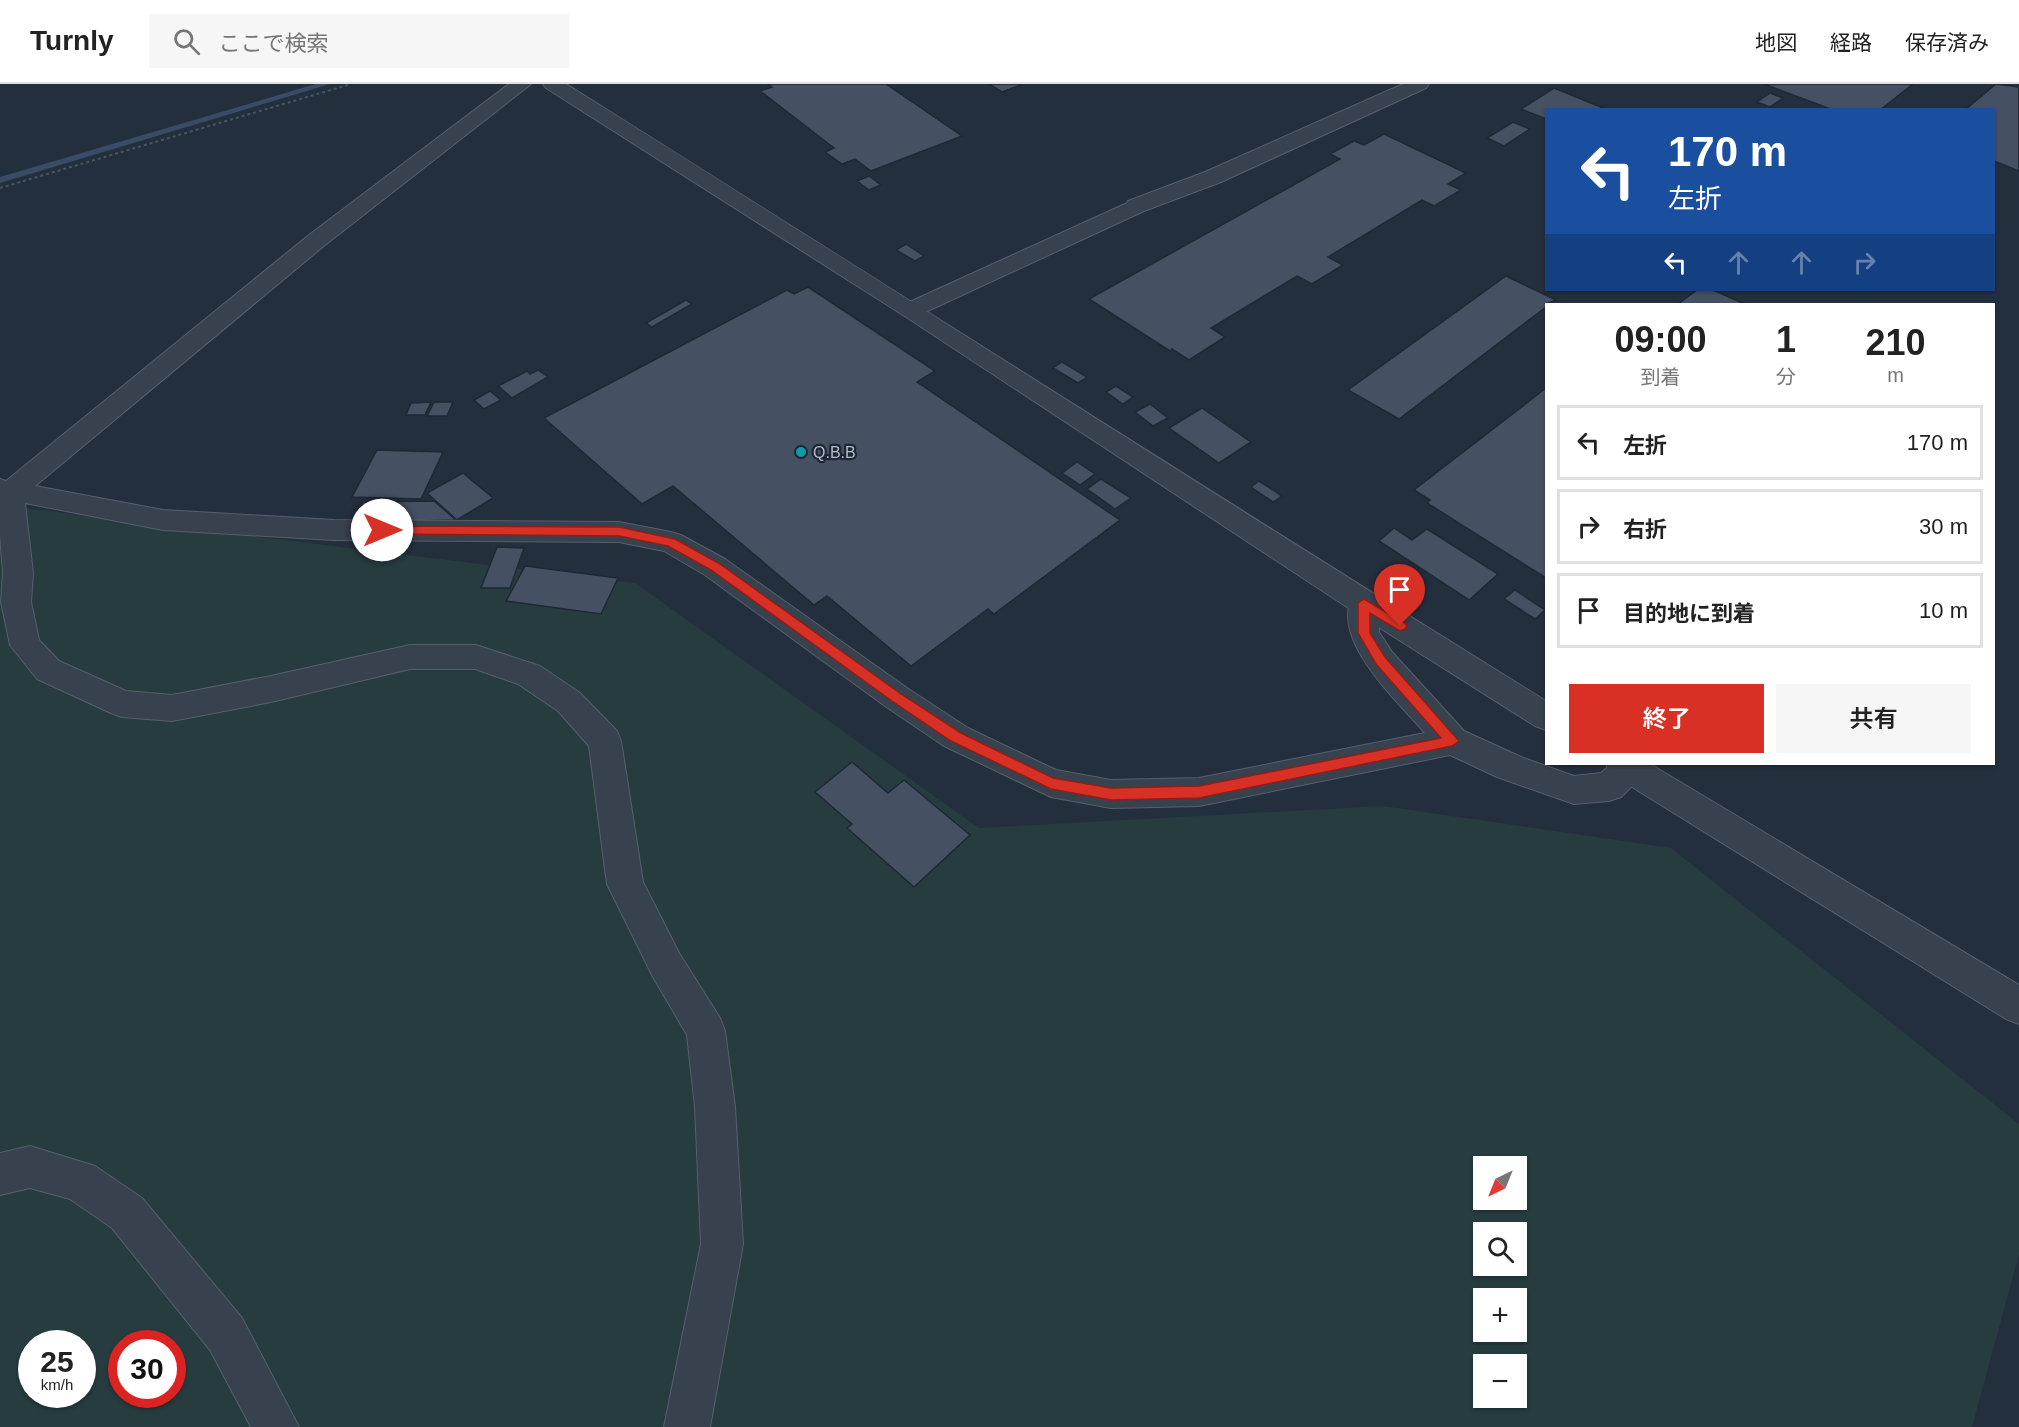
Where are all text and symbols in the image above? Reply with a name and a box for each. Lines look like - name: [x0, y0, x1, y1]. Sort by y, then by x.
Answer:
- search box: [149, 14, 569, 68]
- text: Turnly: [30, 25, 113, 56]
- icon: search: [170, 25, 203, 58]
- text: ここで検索: [218, 31, 329, 56]
- text: 地図: [1755, 31, 1797, 54]
- text: 経路: [1830, 31, 1872, 54]
- text: 保存済み: [1905, 31, 1989, 54]
- text: 170 m: [1668, 128, 1787, 175]
- icon: left: [1569, 132, 1647, 210]
- text: 左折: [1668, 184, 1722, 214]
- icon: left: [1659, 246, 1692, 279]
- icon: ahead: [1722, 246, 1755, 279]
- icon: ahead: [1785, 246, 1818, 279]
- icon: right: [1848, 246, 1881, 279]
- text: 09:00: [1614, 319, 1707, 360]
- text: 1: [1776, 319, 1796, 360]
- text: 210: [1865, 322, 1926, 363]
- text: m: [1887, 364, 1904, 386]
- text: 到着: [1640, 366, 1680, 388]
- text: 分: [1776, 366, 1796, 388]
- icon: left: [1572, 426, 1605, 459]
- text: 170 m: [1907, 430, 1968, 455]
- text: 左折: [1623, 433, 1667, 458]
- place label: Q.B.B: [813, 444, 856, 461]
- marker: Q.B.B: [794, 445, 808, 459]
- position arrow: [350, 498, 414, 562]
- icon: right: [1572, 510, 1605, 543]
- text: 30 m: [1919, 514, 1968, 539]
- text: 右折: [1623, 517, 1667, 542]
- pin: [1374, 564, 1425, 626]
- icon: arrive: [1383, 573, 1416, 606]
- icon: arrive: [1572, 594, 1605, 627]
- text: 10 m: [1919, 598, 1968, 623]
- text: 目的地に到着: [1623, 601, 1755, 626]
- button: 終了: [1569, 684, 1764, 753]
- button: 共有: [1776, 684, 1971, 753]
- north arrow: [1473, 1156, 1527, 1210]
- map controls: [1473, 1156, 1527, 1408]
- button: search: [1473, 1222, 1527, 1276]
- button: +: [1473, 1288, 1527, 1342]
- speed limit sign: 30: [108, 1330, 186, 1408]
- text: 25: [40, 1345, 74, 1378]
- button: −: [1473, 1354, 1527, 1408]
- text: km/h: [41, 1376, 73, 1393]

